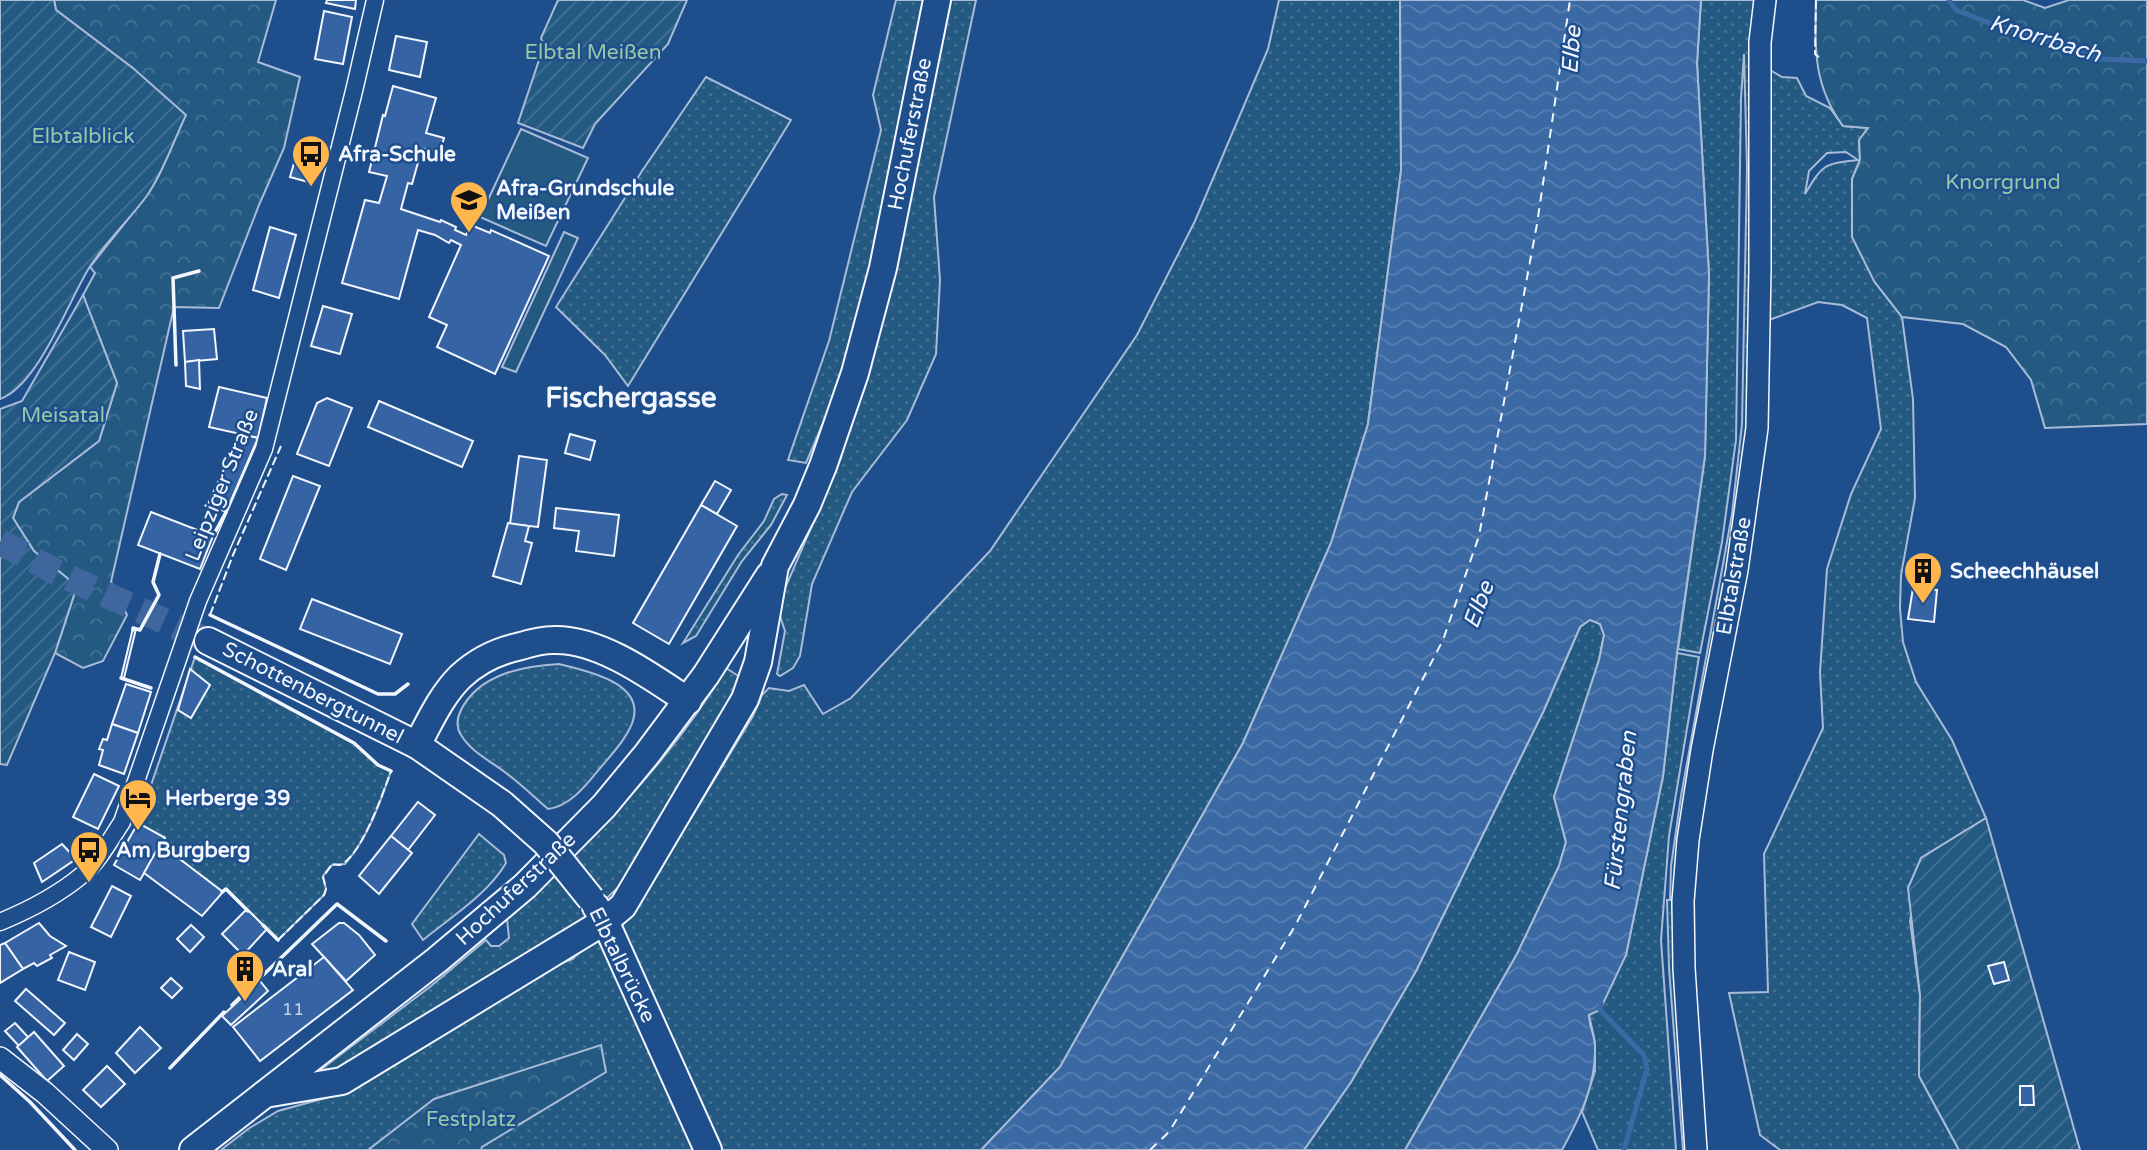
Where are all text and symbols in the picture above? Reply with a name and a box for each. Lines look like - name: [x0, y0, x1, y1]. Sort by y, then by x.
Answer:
- water label: Knorrbach: [1986, 9, 2105, 69]
- water label: Elbe: [1556, 23, 1588, 75]
- park label: Elbtal Meißen: [525, 40, 661, 65]
- street label: Hochuferstraße: [883, 55, 937, 212]
- park label: Elbtalblick: [31, 124, 135, 149]
- bus stop icon: Afra-Schule: [290, 133, 332, 188]
- place label: Afra-Schule: [338, 142, 456, 167]
- park label: Knorrgrund: [1945, 170, 2061, 195]
- place label: Afra-Grundschule Meißen: [496, 176, 674, 225]
- school or university icon: Afra-Grundschule Meißen: [448, 179, 490, 234]
- district label: Fischergasse: [545, 381, 717, 415]
- park label: Meisatal: [21, 403, 105, 428]
- street label: Leipziger Straße: [180, 405, 264, 565]
- street label: Elbtalstraße: [1711, 515, 1757, 637]
- building icon: Scheechhäusel: [1902, 550, 1944, 605]
- place label: Scheechhäusel: [1950, 559, 2099, 584]
- water label: Elbe: [1457, 576, 1501, 632]
- street label: Schottenbergtunnel: [218, 637, 408, 749]
- water label: Fürstengraben: [1599, 729, 1643, 892]
- hotel icon: Herberge 39: [117, 777, 159, 832]
- place label: Herberge 39: [165, 786, 290, 811]
- street label: Hochuferstraße: [451, 827, 581, 951]
- bus stop icon: Am Burgberg: [68, 829, 110, 884]
- place label: Am Burgberg: [116, 838, 251, 863]
- street label: Elbtalbrücke: [583, 903, 661, 1027]
- building icon: Aral: [224, 948, 266, 1003]
- place label: Aral: [272, 957, 313, 982]
- house number: 11: [282, 998, 304, 1020]
- park label: Festplatz: [426, 1107, 516, 1132]

